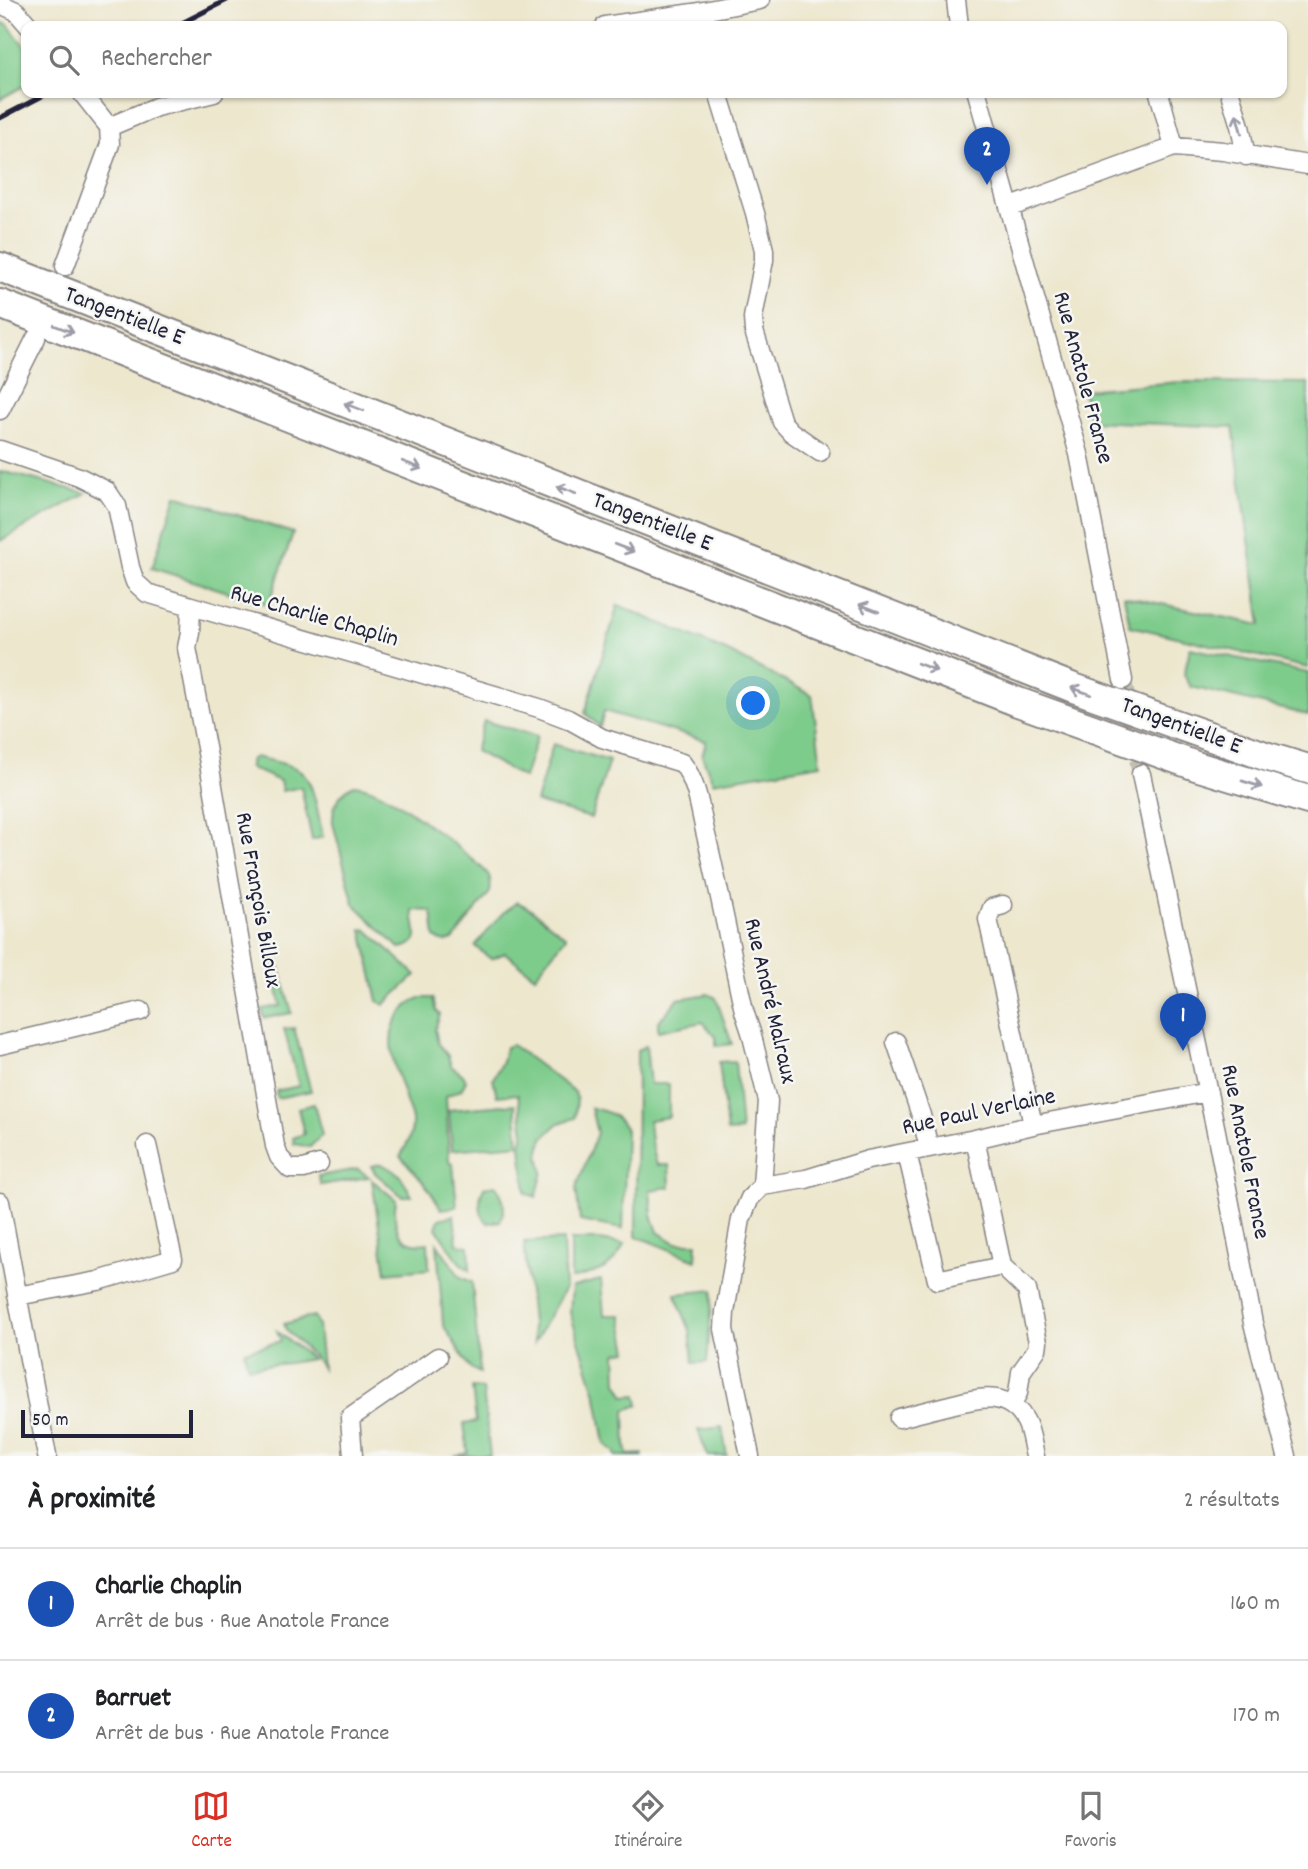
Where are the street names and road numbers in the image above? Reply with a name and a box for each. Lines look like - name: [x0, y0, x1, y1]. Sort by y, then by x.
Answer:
- street label: Tangentielle E: [59, 278, 189, 356]
- street label: Rue Anatole France: [1043, 288, 1121, 468]
- street label: Tangentielle E: [587, 484, 717, 562]
- street label: Rue Charlie Chaplin: [226, 577, 402, 657]
- street label: Tangentielle E: [1116, 689, 1246, 765]
- street label: Rue François Billoux: [225, 810, 289, 990]
- street label: Rue André Malraux: [733, 915, 805, 1087]
- street label: Rue Anatole France: [1210, 1062, 1278, 1242]
- street label: Rue Paul Verlaine: [899, 1080, 1059, 1146]

